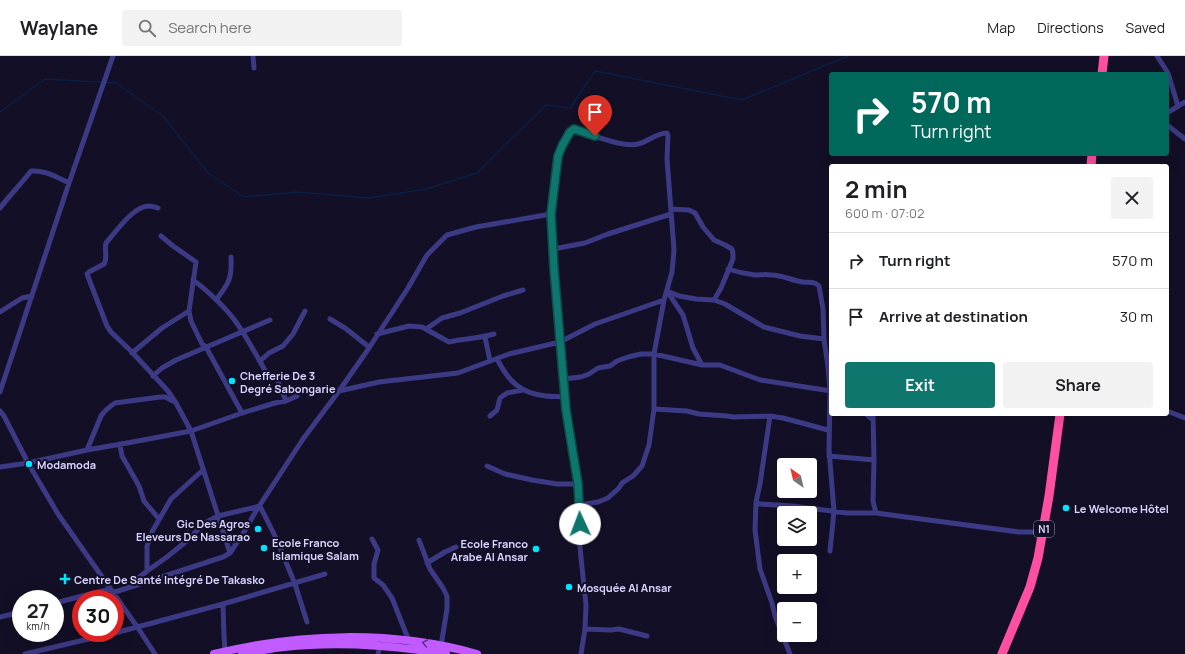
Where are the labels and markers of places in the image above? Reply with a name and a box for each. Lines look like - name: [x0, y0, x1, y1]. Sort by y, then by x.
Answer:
- pin: [578, 95, 612, 136]
- place label: Chefferie De 3 Degré Sabongarie: [240, 368, 336, 396]
- marker: Chefferie De 3 Degré Sabongarie: [227, 376, 237, 386]
- place label: Modamoda: [37, 457, 96, 472]
- marker: Modamoda: [24, 459, 34, 469]
- place label: Le Welcome Hôtel: [1074, 501, 1169, 516]
- marker: Le Welcome Hôtel: [1061, 503, 1071, 513]
- place label: Gic Des Agros Eleveurs De Nassarao: [136, 516, 250, 544]
- marker: Gic Des Agros Eleveurs De Nassarao: [253, 524, 263, 534]
- place label: Ecole Franco Islamique Salam: [272, 535, 359, 563]
- place label: Ecole Franco Arabe Al Ansar: [451, 536, 529, 564]
- marker: Ecole Franco Islamique Salam: [259, 543, 269, 553]
- marker: Ecole Franco Arabe Al Ansar: [531, 544, 541, 554]
- place label: Centre De Santé Intégré De Takasko: [74, 572, 265, 587]
- marker: Centre De Santé Intégré De Takasko: [59, 573, 71, 585]
- place label: Mosquée Al Ansar: [577, 580, 672, 595]
- marker: Mosquée Al Ansar: [564, 582, 574, 592]

